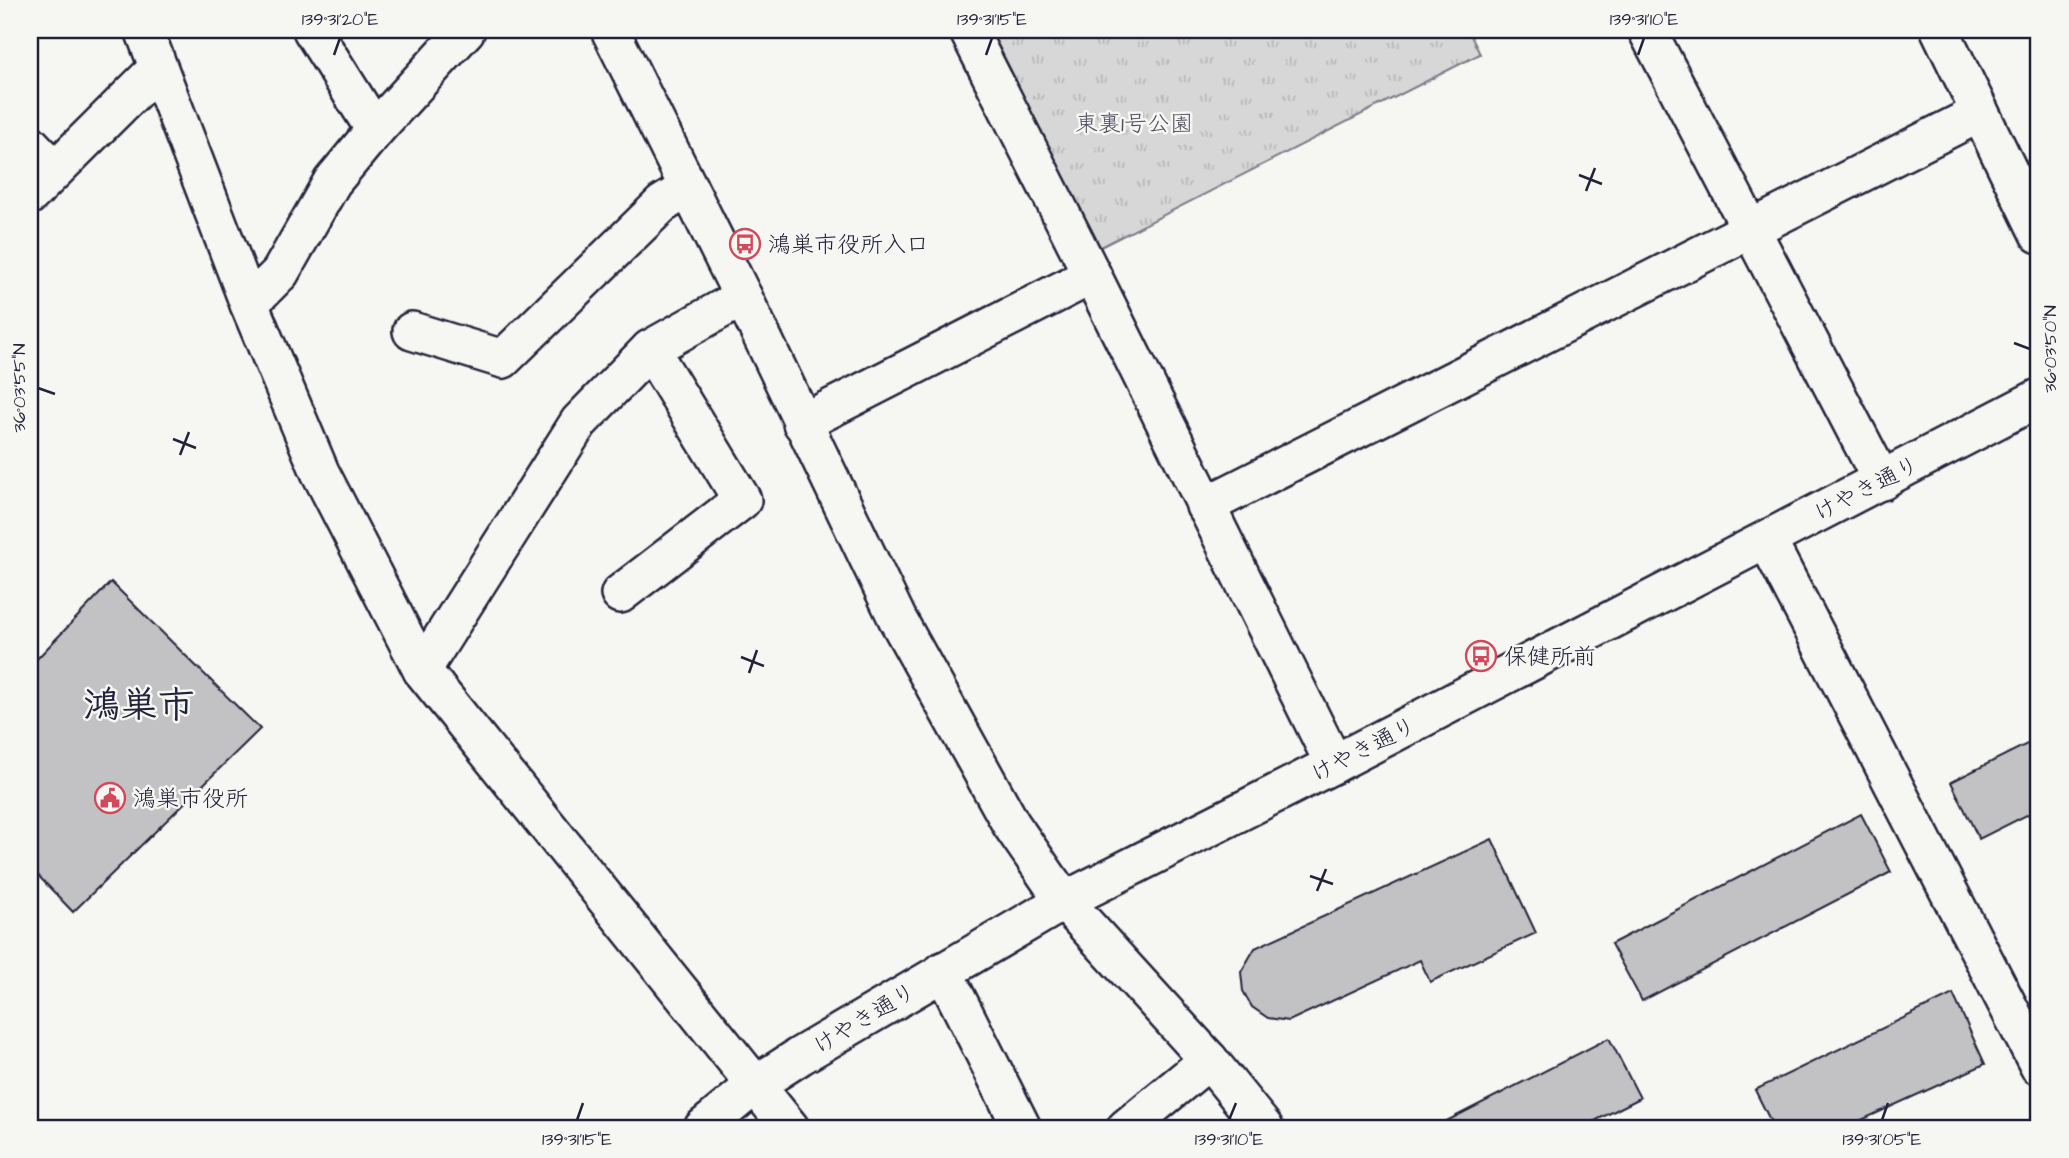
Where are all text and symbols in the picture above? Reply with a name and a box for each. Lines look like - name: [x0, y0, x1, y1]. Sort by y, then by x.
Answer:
- text: 139°31'20"E: [302, 7, 379, 32]
- text: 139°31'15"E: [957, 7, 1027, 32]
- text: 139°31'10"E: [1610, 7, 1679, 32]
- park label: 東裏1号公園: [1075, 108, 1193, 140]
- bus stop icon: 鴻巣市役所入口: [728, 227, 762, 261]
- place label: 鴻巣市役所入口: [768, 229, 929, 261]
- text: 36°03'50"N: [2038, 305, 2063, 393]
- text: 36°03'55"N: [7, 344, 32, 432]
- street label: けやき通り: [1808, 449, 1925, 529]
- bus stop icon: 保健所前: [1464, 639, 1498, 673]
- place label: 保健所前: [1504, 641, 1596, 673]
- district label: 鴻巣市: [84, 681, 195, 732]
- street label: けやき通り: [1305, 710, 1422, 790]
- public building icon: 鴻巣市役所: [93, 781, 127, 815]
- place label: 鴻巣市役所: [133, 783, 248, 815]
- street label: けやき通り: [807, 976, 922, 1062]
- text: 139°31'15"E: [542, 1127, 612, 1152]
- text: 139°31'10"E: [1195, 1127, 1264, 1152]
- text: 139°31'05"E: [1842, 1127, 1922, 1152]

